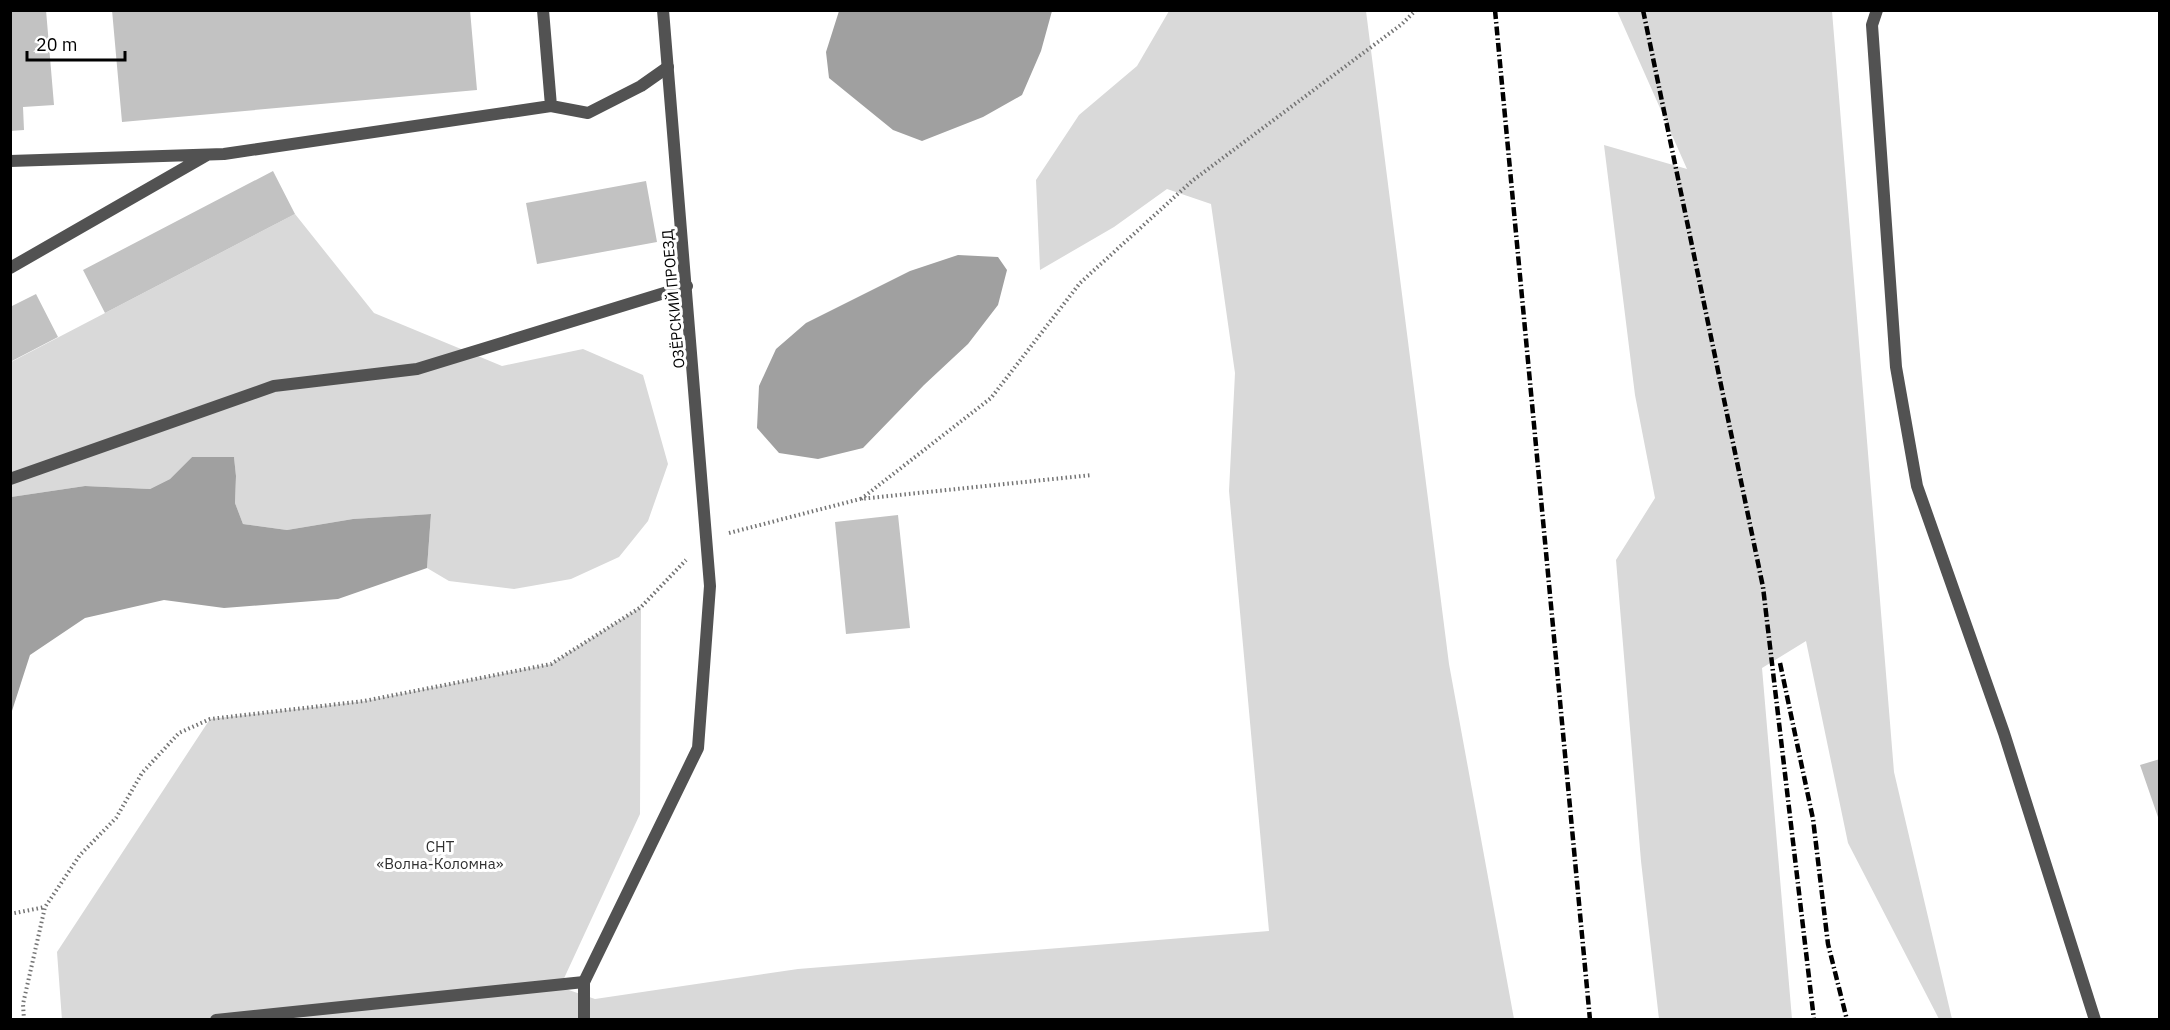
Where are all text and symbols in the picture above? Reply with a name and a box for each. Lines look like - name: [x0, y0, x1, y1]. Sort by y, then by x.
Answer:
- scale bar: [27, 24, 124, 62]
- text: 20 m: [36, 33, 78, 56]
- street label: ОЗЁРСКИЙ ПРОЕЗД: [657, 229, 689, 369]
- park label: СНТ «Волна-Коломна»: [377, 837, 504, 873]

